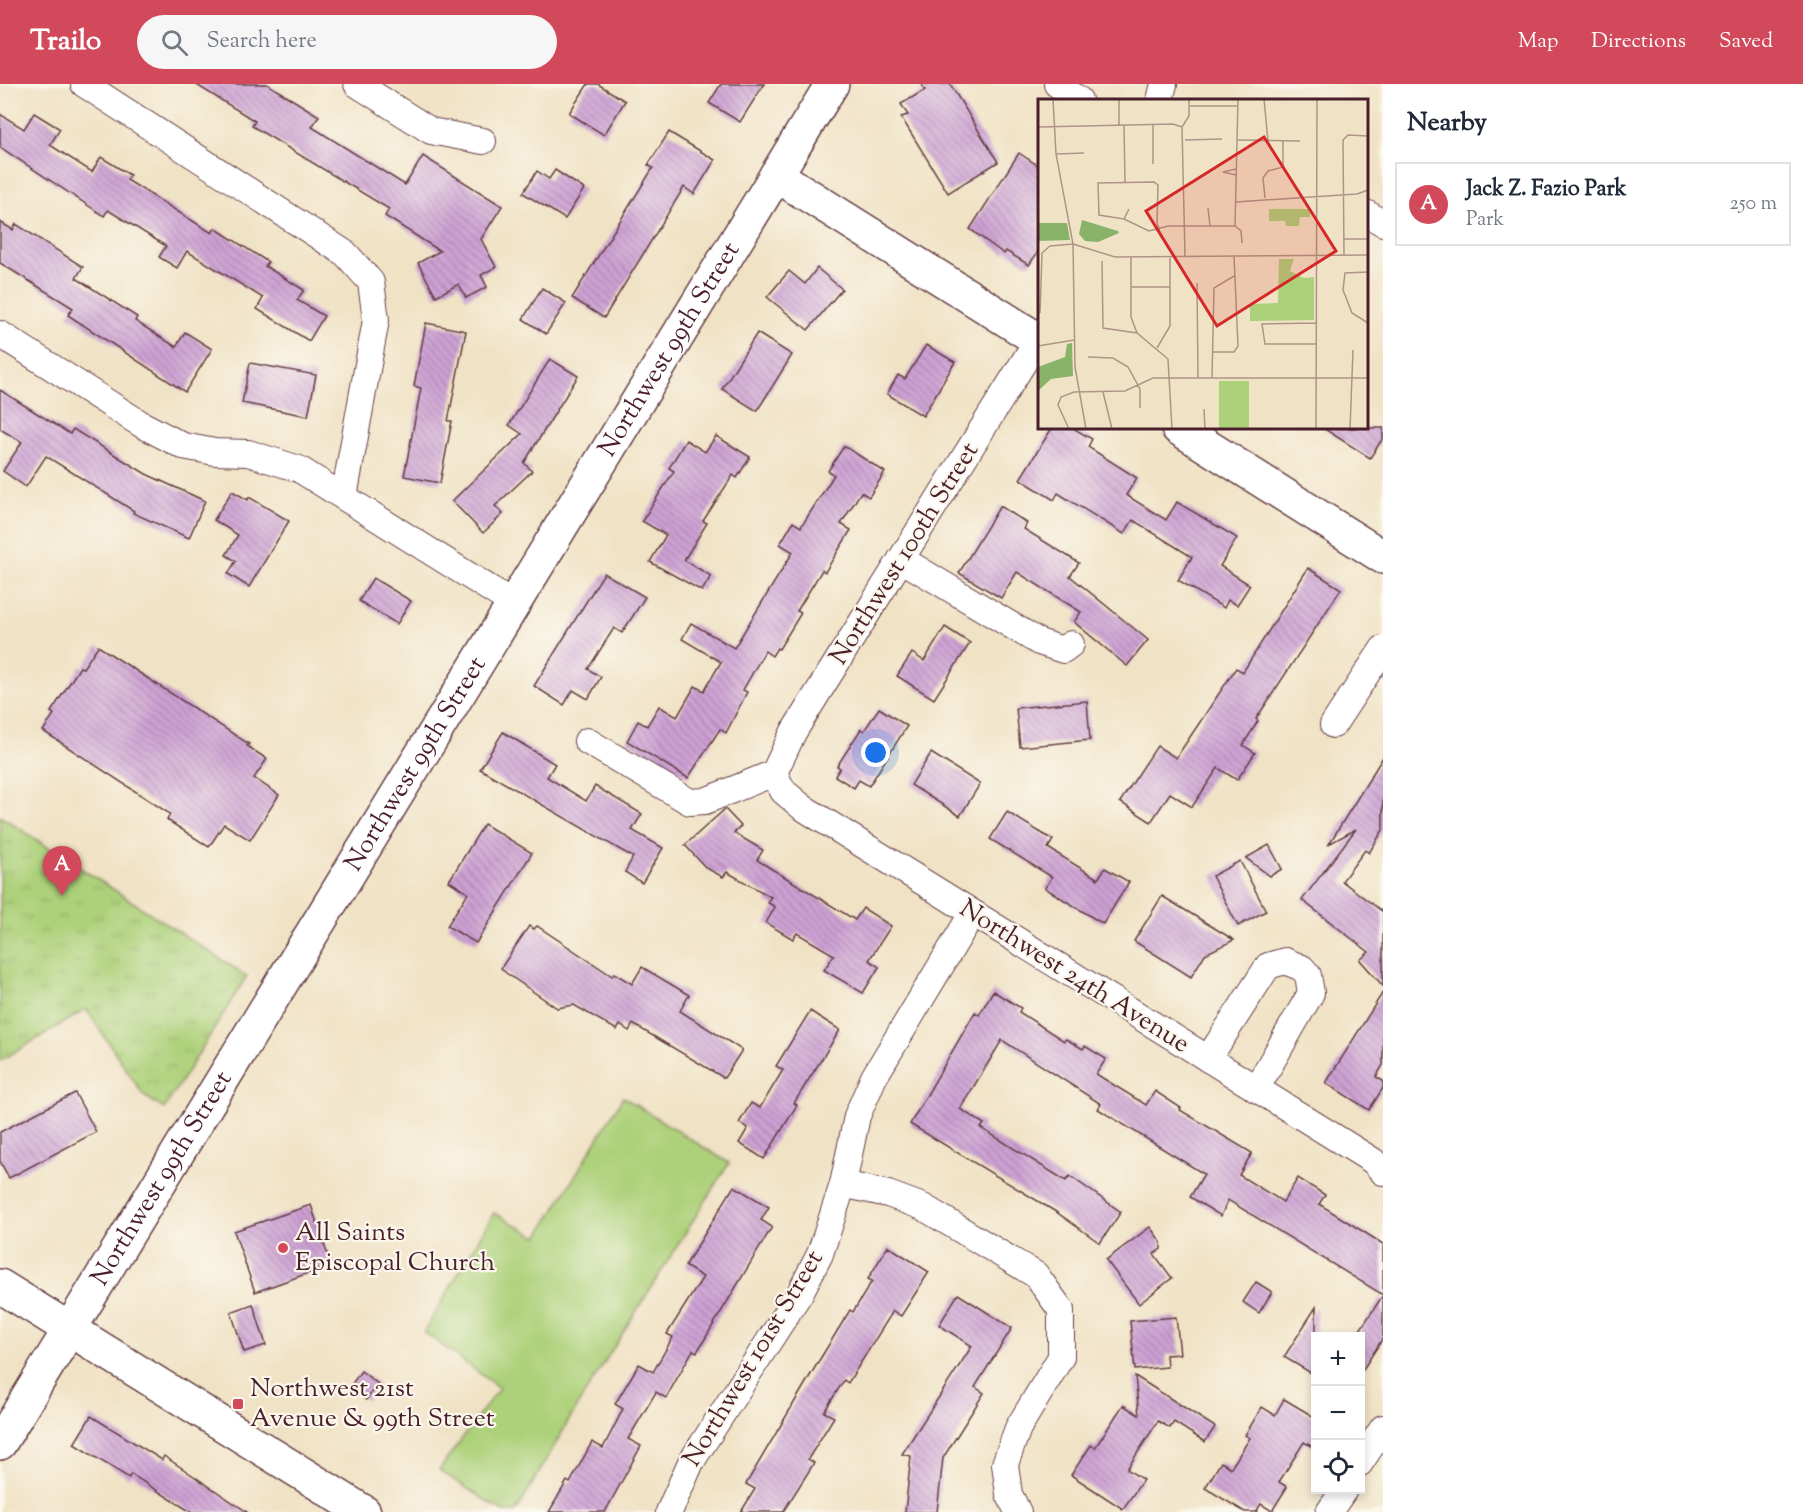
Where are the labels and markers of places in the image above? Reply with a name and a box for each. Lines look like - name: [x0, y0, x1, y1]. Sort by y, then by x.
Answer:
- pin: A: [42, 846, 82, 896]
- place label: All Saints Episcopal Church: [295, 1215, 495, 1282]
- marker: All Saints Episcopal Church: [276, 1241, 290, 1255]
- place label: Northwest 21st Avenue & 99th Street: [250, 1371, 495, 1438]
- marker: Northwest 21st Avenue & 99th Street: [231, 1397, 245, 1411]

